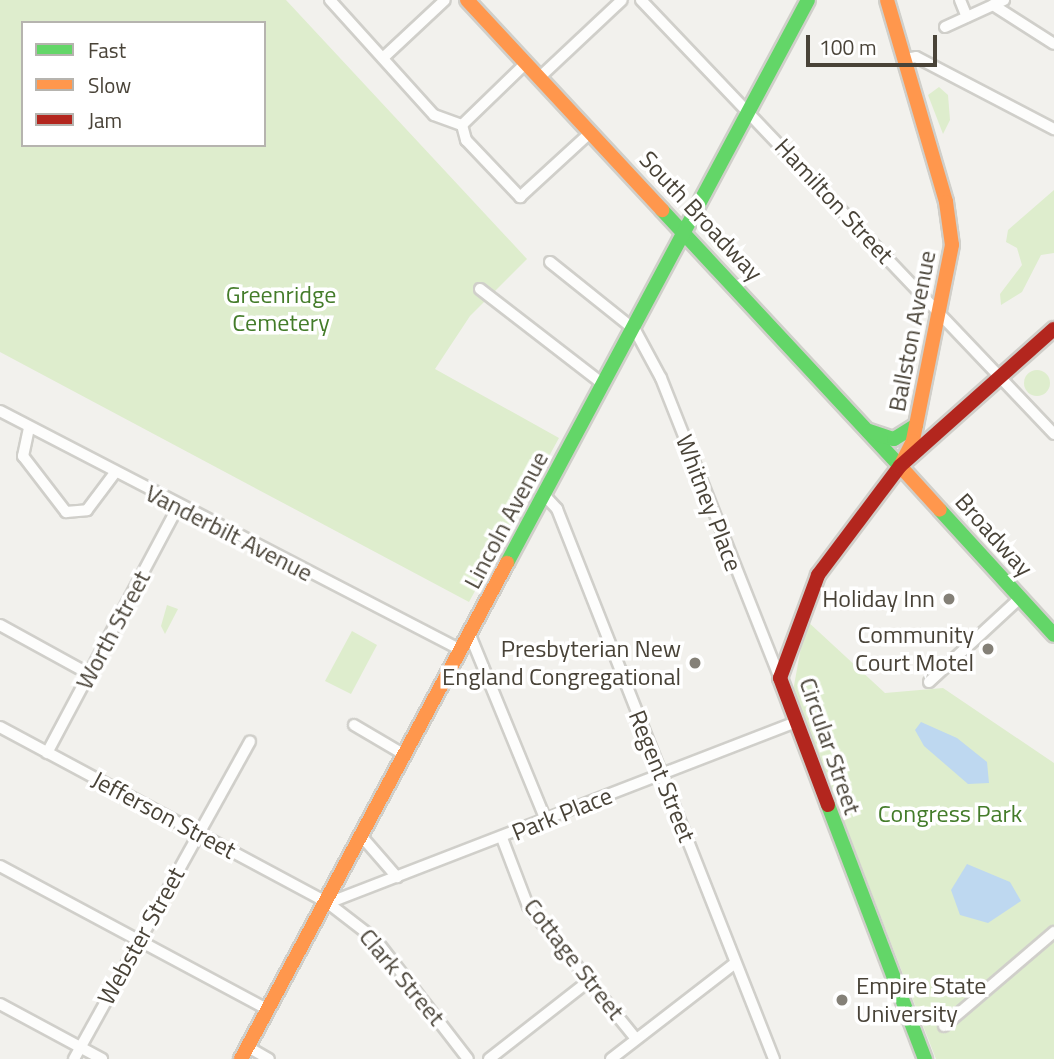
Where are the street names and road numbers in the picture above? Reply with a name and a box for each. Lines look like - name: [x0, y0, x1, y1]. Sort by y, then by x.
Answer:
- street label: Hamilton Street: [769, 133, 899, 269]
- street label: South Broadway: [634, 145, 768, 287]
- street label: Ballston Avenue: [882, 248, 942, 414]
- street label: Whitney Place: [670, 431, 748, 575]
- street label: Lincoln Avenue: [458, 446, 554, 594]
- street label: Vanderbilt Avenue: [141, 479, 317, 587]
- street label: Broadway: [949, 487, 1039, 583]
- street label: Worth Street: [70, 566, 156, 694]
- street label: Circular Street: [793, 674, 867, 818]
- street label: Regent Street: [623, 706, 701, 846]
- street label: Jefferson Street: [87, 765, 241, 865]
- street label: Park Place: [508, 781, 616, 847]
- street label: Webster Street: [91, 862, 191, 1010]
- street label: Cottage Street: [518, 893, 630, 1025]
- street label: Clark Street: [353, 923, 451, 1031]

